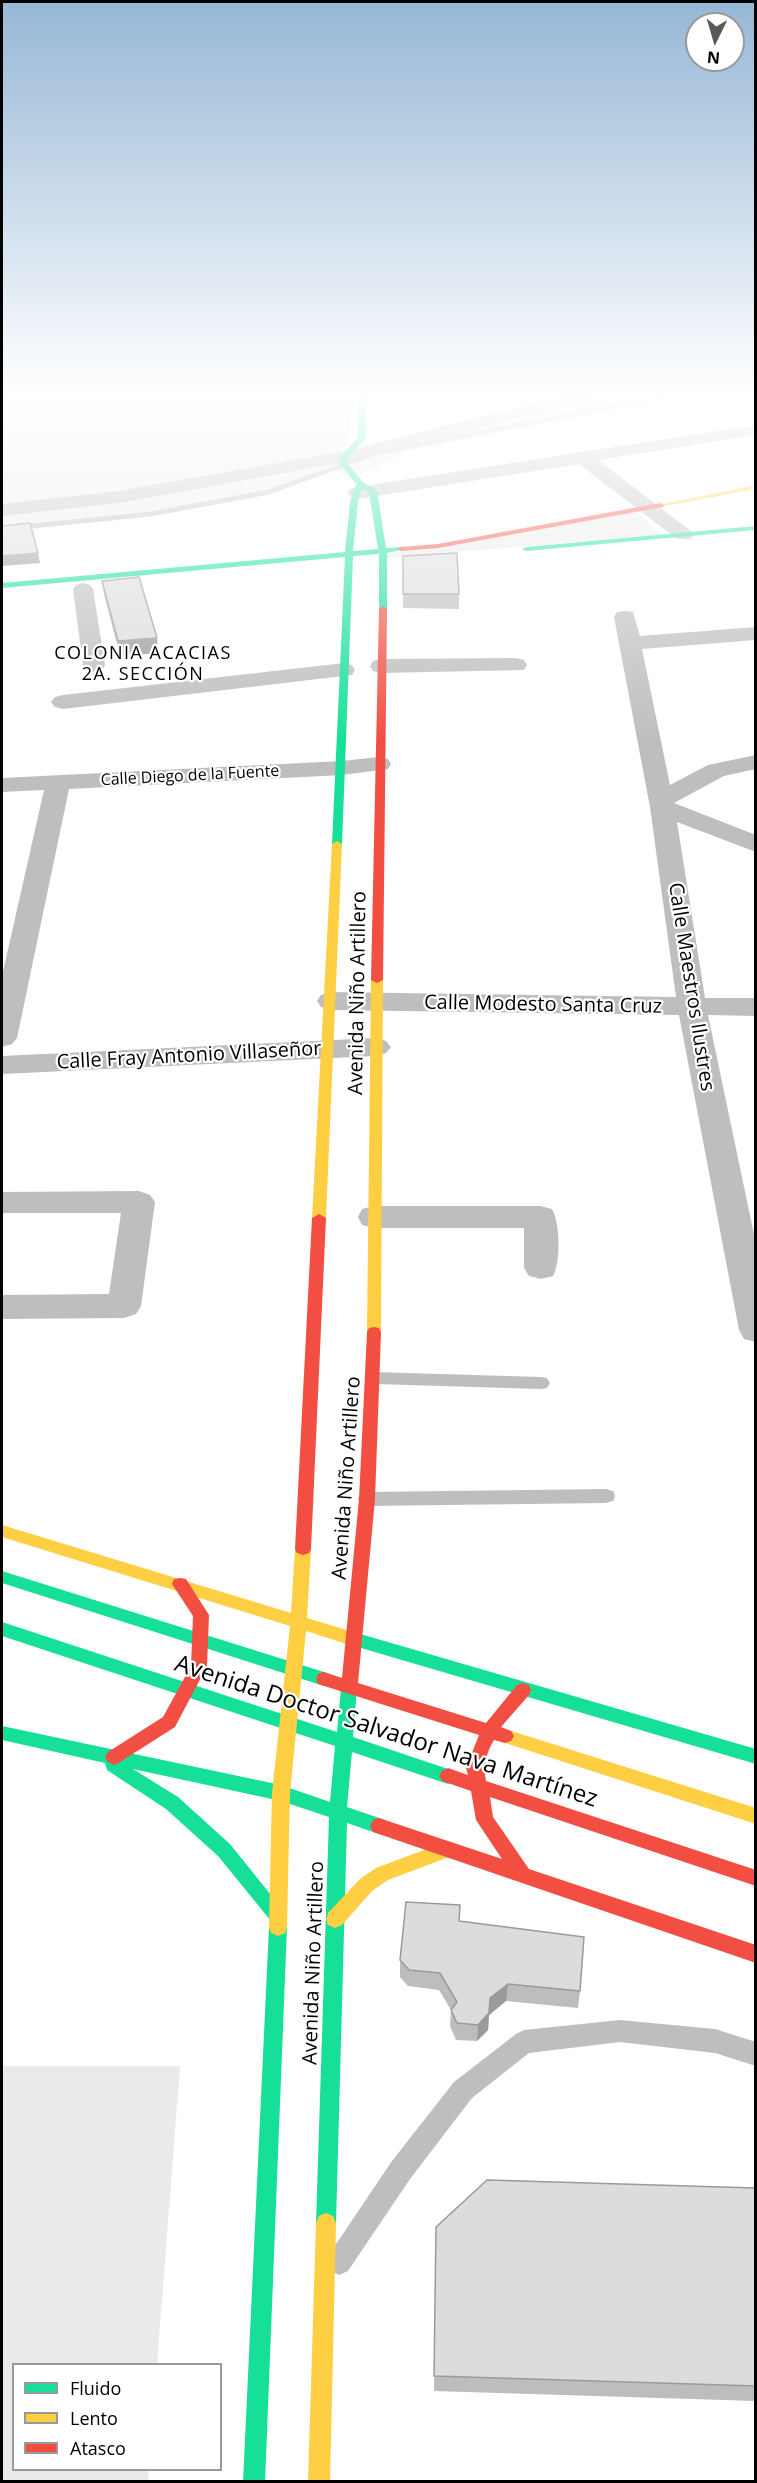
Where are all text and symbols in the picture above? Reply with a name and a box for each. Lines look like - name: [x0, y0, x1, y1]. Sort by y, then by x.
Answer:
- north arrow: [685, 12, 745, 72]
- text: N: [706, 46, 721, 69]
- district label: COLONIA ACACIAS 2A. SECCIÓN: [54, 643, 232, 686]
- street label: Calle Diego de la Fuente: [100, 762, 280, 790]
- street label: Calle Maestros Ilustres: [663, 881, 719, 1093]
- street label: Avenida Niño Artillero: [344, 891, 372, 1095]
- street label: Calle Modesto Santa Cruz: [424, 991, 662, 1019]
- street label: Calle Fray Antonio Villaseñor: [56, 1037, 322, 1075]
- street label: Avenida Niño Artillero: [328, 1375, 366, 1581]
- street label: Avenida Doctor Salvador Nava Martínez: [171, 1650, 601, 1814]
- street label: Avenida Niño Artillero: [298, 1861, 330, 2065]
- legend: [12, 2363, 222, 2471]
- text: Fluido: [70, 2376, 121, 2400]
- text: Lento: [70, 2406, 118, 2430]
- text: Atasco: [70, 2436, 126, 2460]

